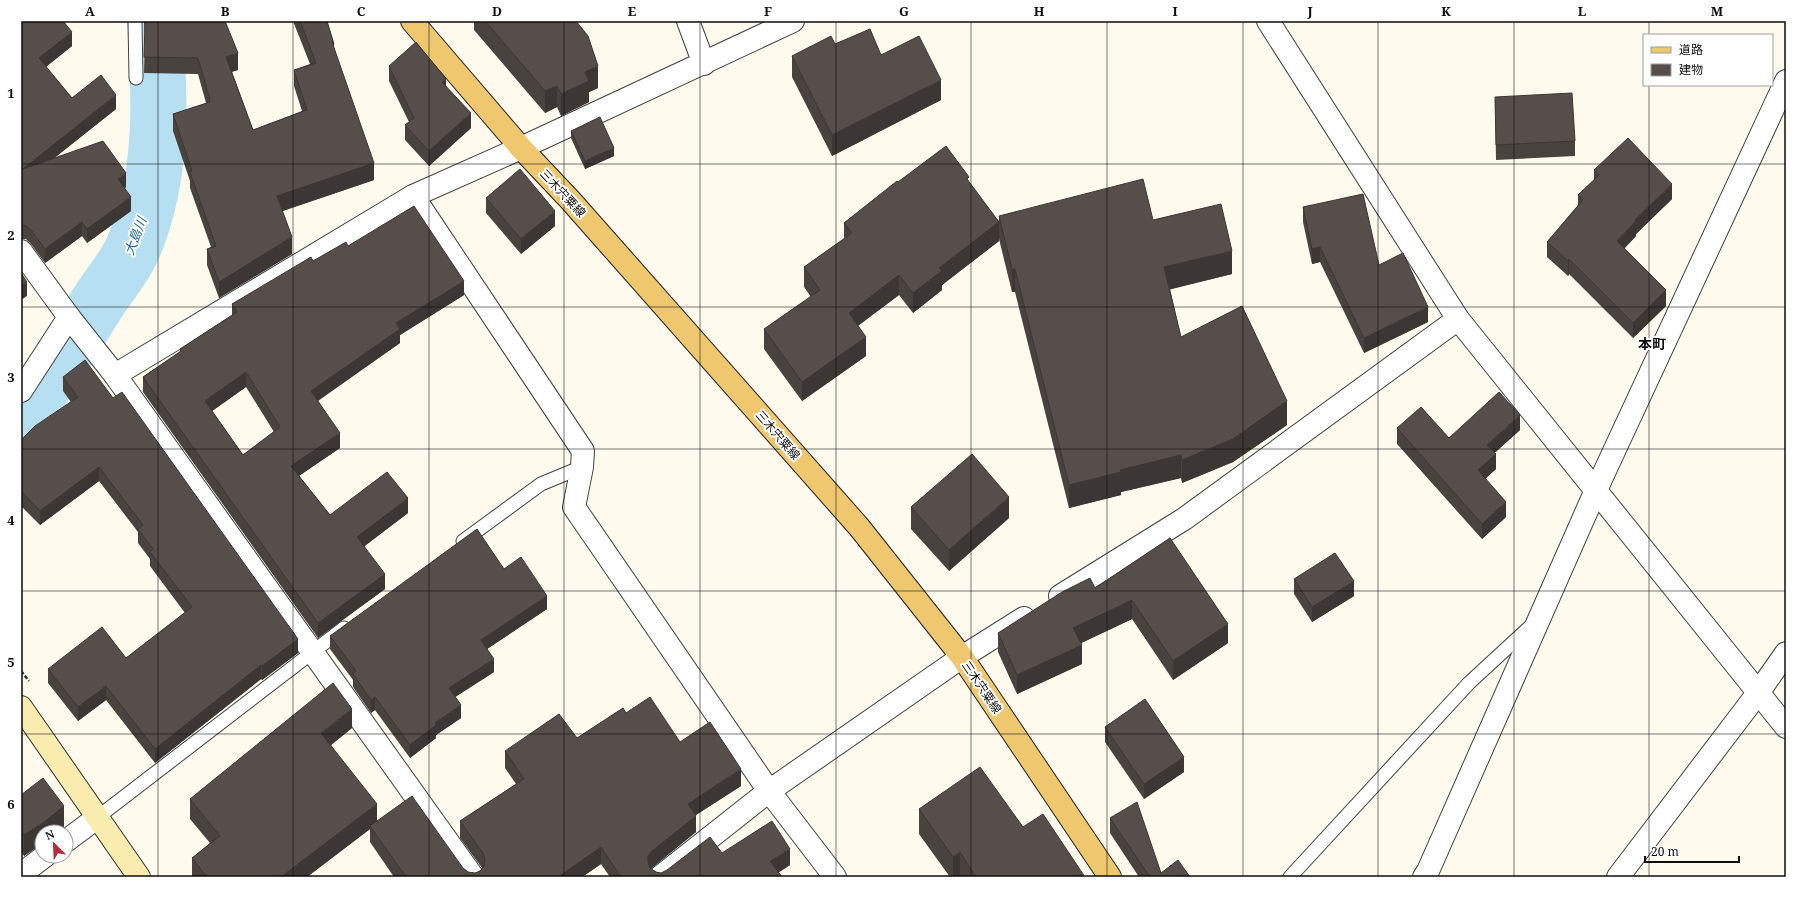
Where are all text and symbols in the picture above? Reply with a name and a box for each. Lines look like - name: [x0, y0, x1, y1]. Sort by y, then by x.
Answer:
- text: A: [85, 2, 95, 20]
- text: B: [221, 2, 230, 20]
- text: C: [357, 2, 366, 20]
- text: D: [492, 2, 502, 20]
- text: E: [628, 2, 637, 20]
- text: F: [764, 2, 772, 20]
- text: G: [899, 2, 909, 20]
- text: H: [1034, 2, 1045, 20]
- text: I: [1172, 2, 1178, 20]
- text: J: [1306, 2, 1313, 20]
- text: K: [1441, 2, 1451, 20]
- text: L: [1578, 2, 1587, 20]
- text: M: [1711, 2, 1724, 20]
- legend: [1643, 34, 1773, 86]
- text: 道路: [1679, 41, 1703, 58]
- text: 建物: [1679, 61, 1703, 78]
- text: 1: [7, 84, 15, 102]
- street label: 三木宍粟線: [536, 165, 590, 221]
- water label: 大島川: [120, 213, 151, 257]
- text: 2: [7, 226, 15, 244]
- district label: 本町: [1638, 334, 1666, 353]
- text: 3: [7, 368, 15, 386]
- street label: 三木宍粟線: [752, 407, 804, 463]
- text: 4: [7, 511, 15, 529]
- text: 5: [7, 653, 15, 671]
- street label: 三木宍粟線: [958, 657, 1006, 717]
- text: 6: [7, 795, 15, 813]
- north arrow: [34, 824, 74, 864]
- text: N: [43, 826, 57, 843]
- scale bar: [1645, 838, 1739, 864]
- text: 20 m: [1651, 843, 1679, 860]

